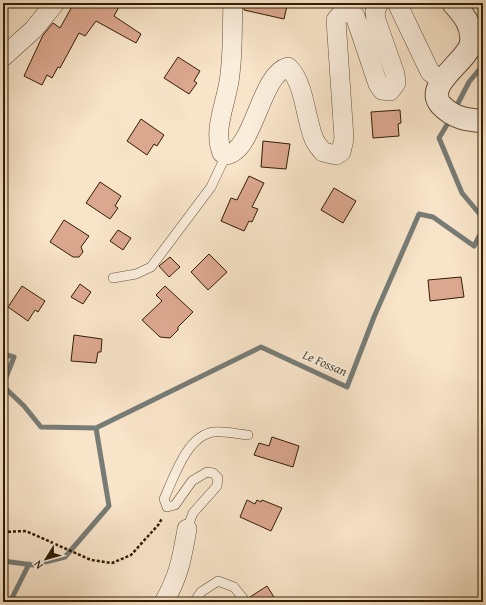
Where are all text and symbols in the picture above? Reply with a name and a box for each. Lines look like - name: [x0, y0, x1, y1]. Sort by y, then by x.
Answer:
- water label: Le Fossan: [299, 345, 351, 381]
- north arrow: [26, 539, 66, 579]
- text: N: [29, 557, 47, 573]

